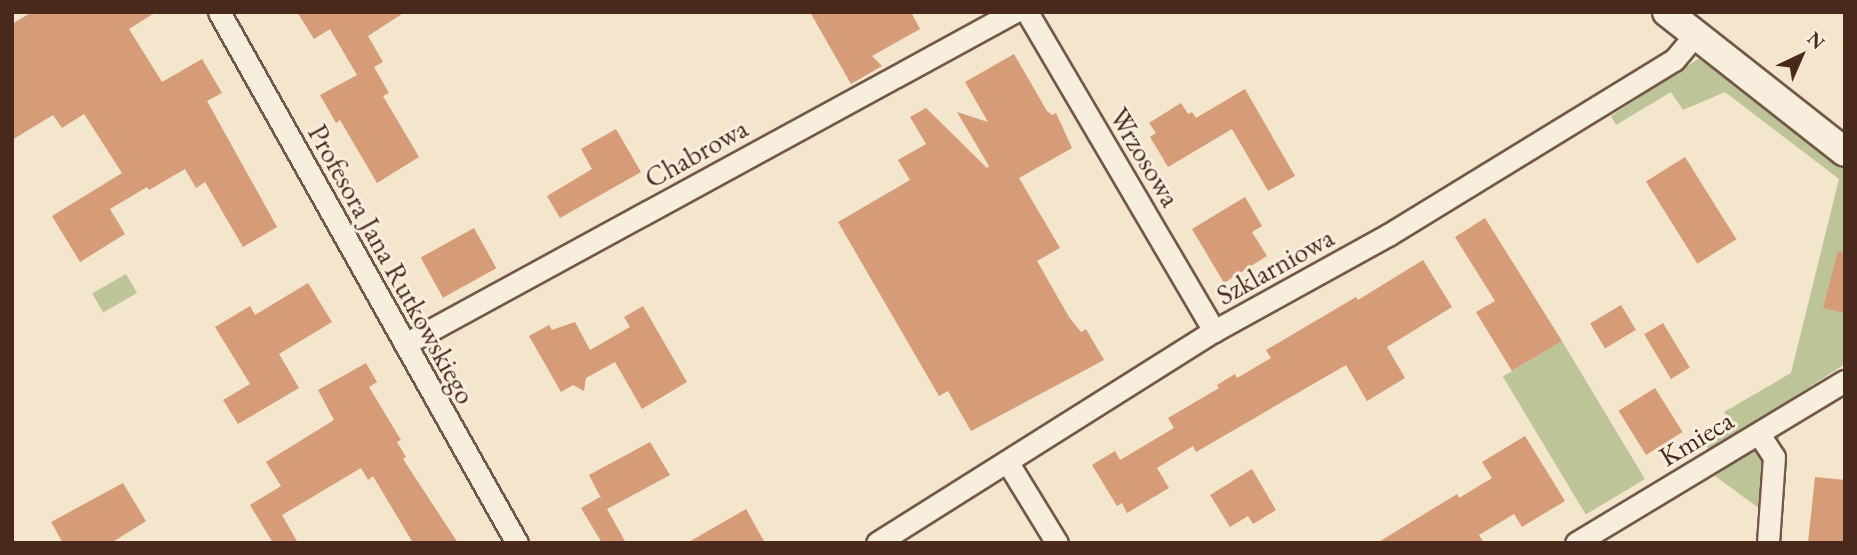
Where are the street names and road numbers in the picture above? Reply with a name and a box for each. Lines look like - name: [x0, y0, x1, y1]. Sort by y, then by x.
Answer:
- street label: Wrzosowa: [1102, 101, 1188, 213]
- street label: Chabrowa: [639, 111, 753, 195]
- street label: Profesora Jana Rutkowskiego: [301, 118, 483, 410]
- street label: Szklarniowa: [1210, 220, 1340, 312]
- street label: Kmieca: [1653, 403, 1739, 473]

